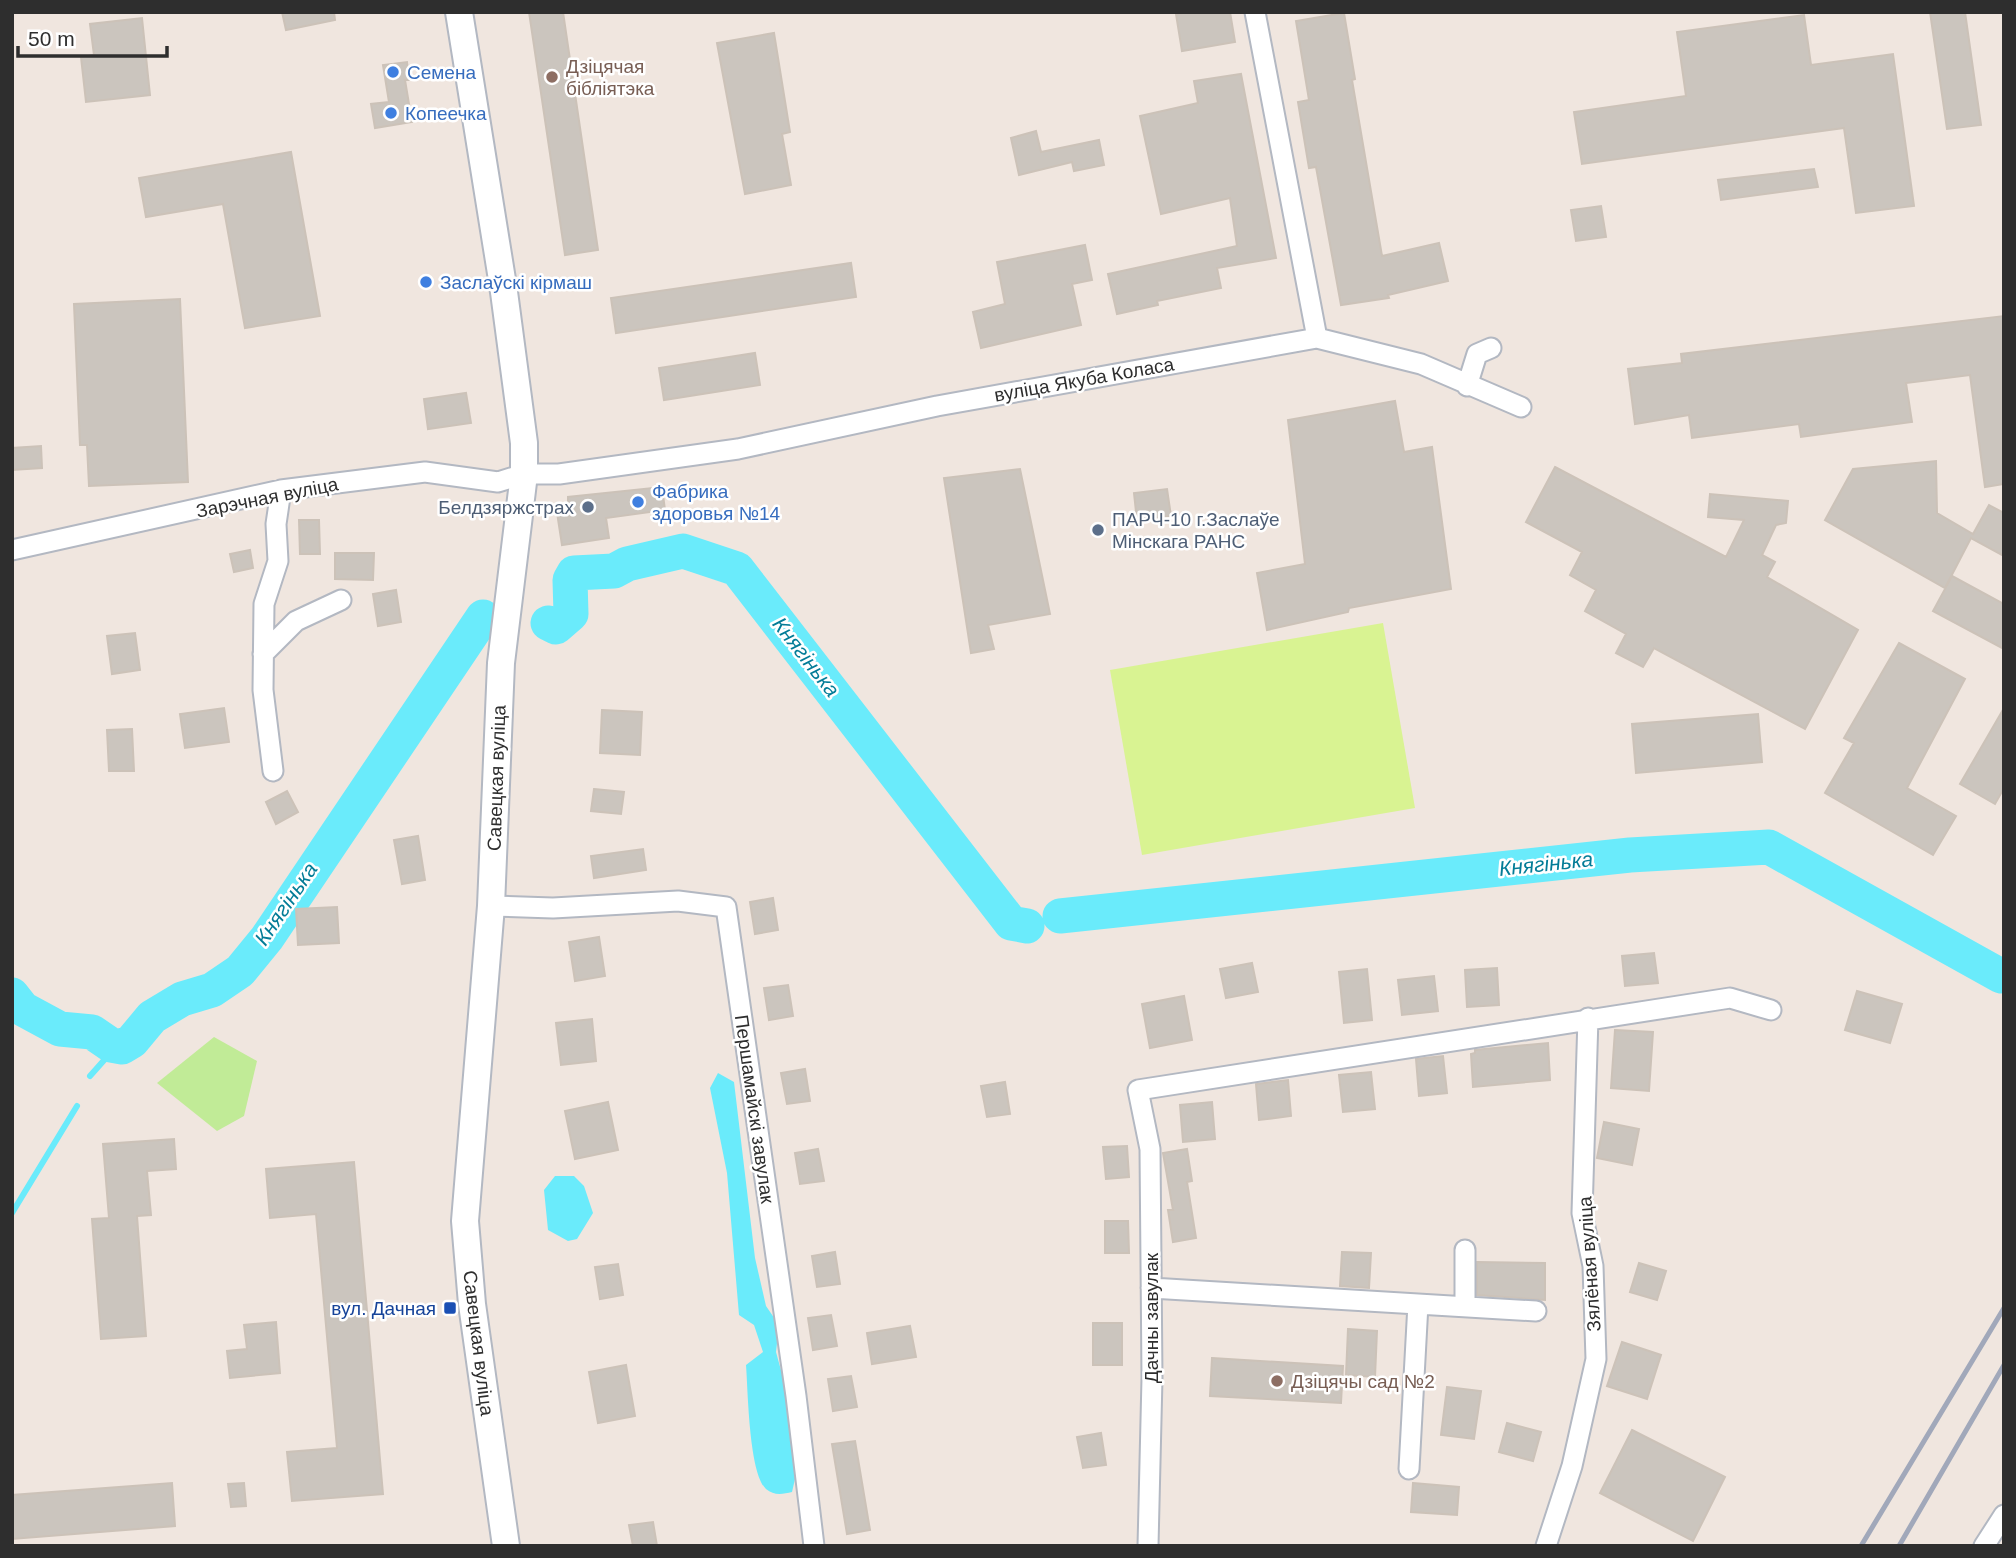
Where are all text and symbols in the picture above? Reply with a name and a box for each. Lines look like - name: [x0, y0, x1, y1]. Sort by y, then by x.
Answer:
- scale bar: [18, 14, 166, 58]
- text: 50 m: [28, 27, 75, 50]
- place label: Дзіцячая бібліятэка: [566, 56, 655, 99]
- place label: Семена: [407, 62, 476, 83]
- marker: Семена: [385, 64, 401, 80]
- marker: Дзіцячая бібліятэка: [544, 69, 560, 85]
- place label: Копеечка: [405, 103, 487, 124]
- marker: Копеечка: [383, 105, 399, 121]
- place label: Заслаўскі кірмаш: [440, 272, 592, 293]
- marker: Заслаўскі кірмаш: [418, 274, 434, 290]
- street label: вуліца Якуба Коласа: [993, 353, 1176, 406]
- street label: Зарэчная вуліца: [194, 473, 340, 522]
- place label: Фабрика здоровья №14: [652, 481, 781, 524]
- marker: Фабрика здоровья №14: [630, 494, 646, 510]
- place label: Белдзяржстрах: [438, 497, 574, 518]
- marker: Белдзяржстрах: [580, 499, 596, 515]
- place label: ПАРЧ-10 г.Заслаўе Мінскага РАНС: [1112, 509, 1280, 552]
- marker: ПАРЧ-10 г.Заслаўе Мінскага РАНС: [1090, 522, 1106, 538]
- water label: Княгінька: [768, 612, 845, 701]
- street label: Савецкая вуліца: [483, 704, 510, 851]
- water label: Княгінька: [1498, 847, 1594, 880]
- water label: Княгінька: [250, 858, 322, 949]
- street label: Першамайскі завулак: [731, 1013, 778, 1205]
- street label: Зялёная вуліца: [1574, 1195, 1605, 1332]
- street label: Дачны завулак: [1141, 1252, 1162, 1383]
- street label: Савецкая вуліца: [459, 1269, 498, 1417]
- place label: вул. Дачная: [331, 1298, 436, 1319]
- marker: вул. Дачная: [442, 1300, 458, 1316]
- place label: Дзіцячы сад №2: [1291, 1371, 1435, 1392]
- marker: Дзіцячы сад №2: [1269, 1373, 1285, 1389]

